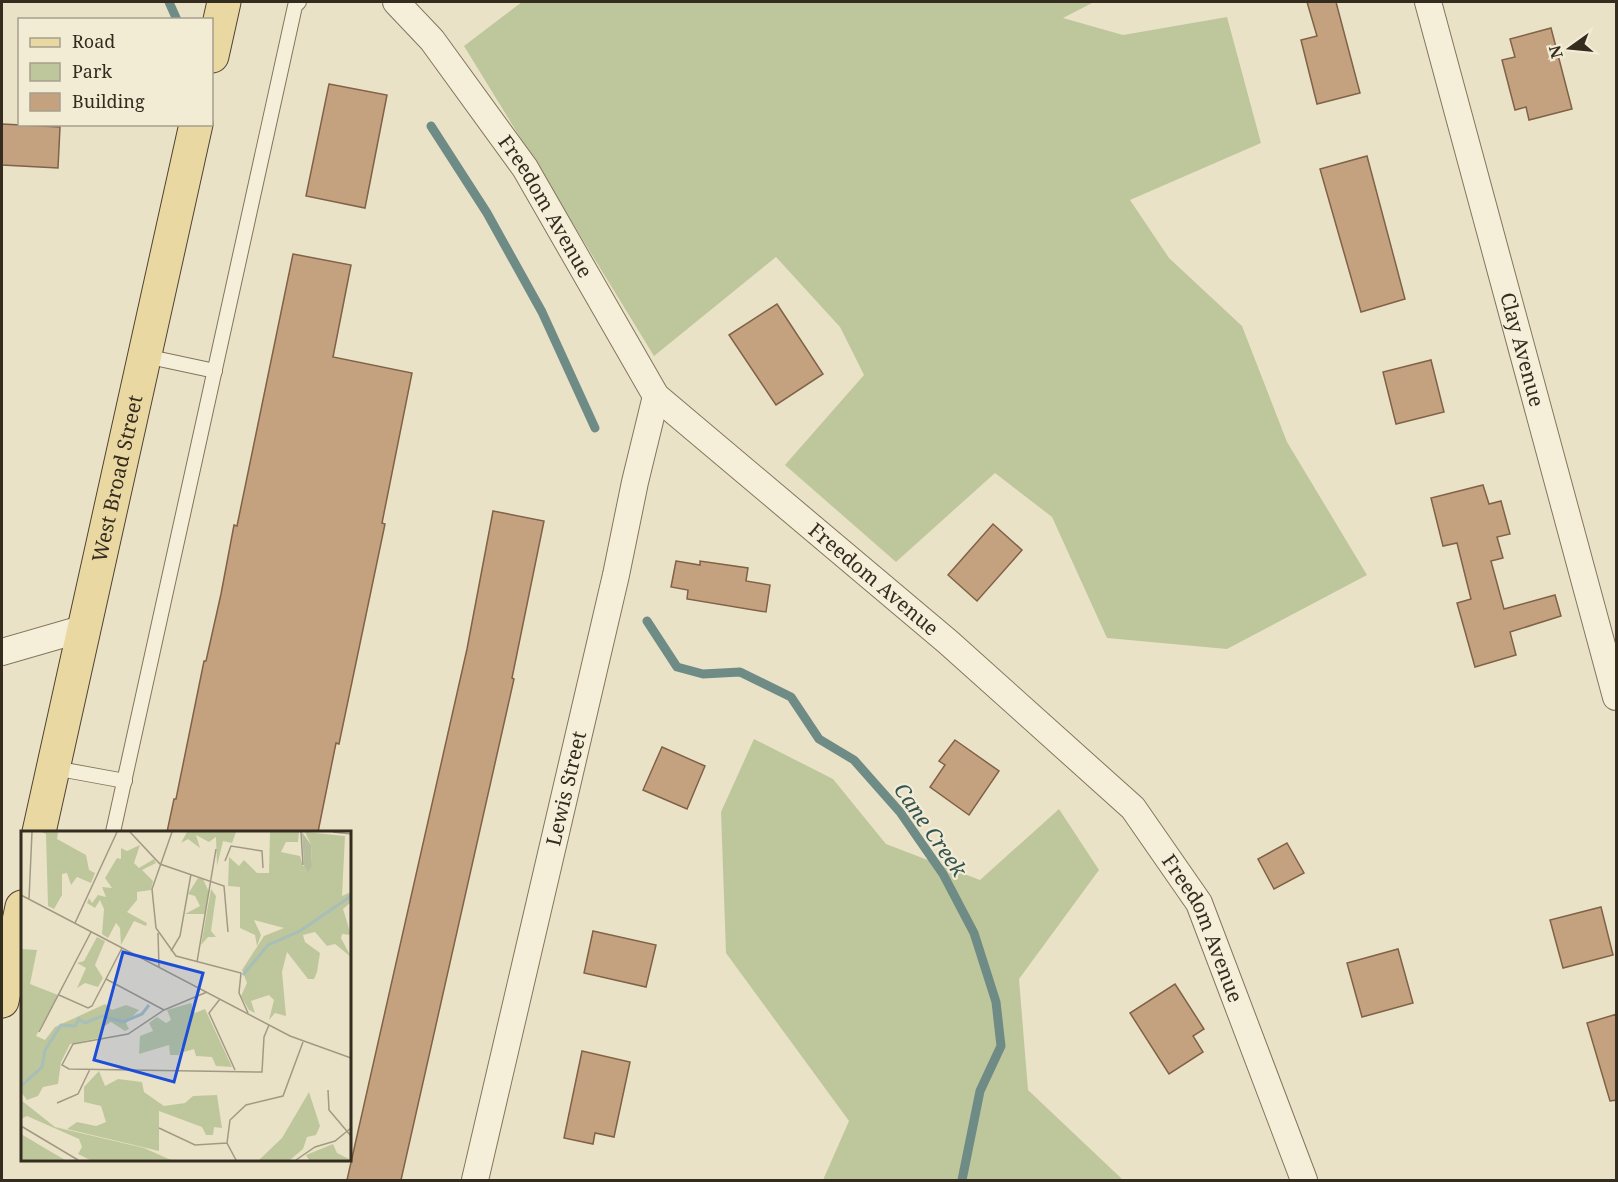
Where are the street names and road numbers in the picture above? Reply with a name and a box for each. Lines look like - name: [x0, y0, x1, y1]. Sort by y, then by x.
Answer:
- street label: Freedom Avenue: [492, 129, 599, 282]
- street label: Clay Avenue: [1494, 289, 1551, 410]
- street label: West Broad Street: [85, 392, 149, 565]
- street label: Freedom Avenue: [803, 516, 945, 641]
- street label: Lewis Street: [539, 728, 592, 848]
- street label: Freedom Avenue: [1156, 849, 1249, 1006]

